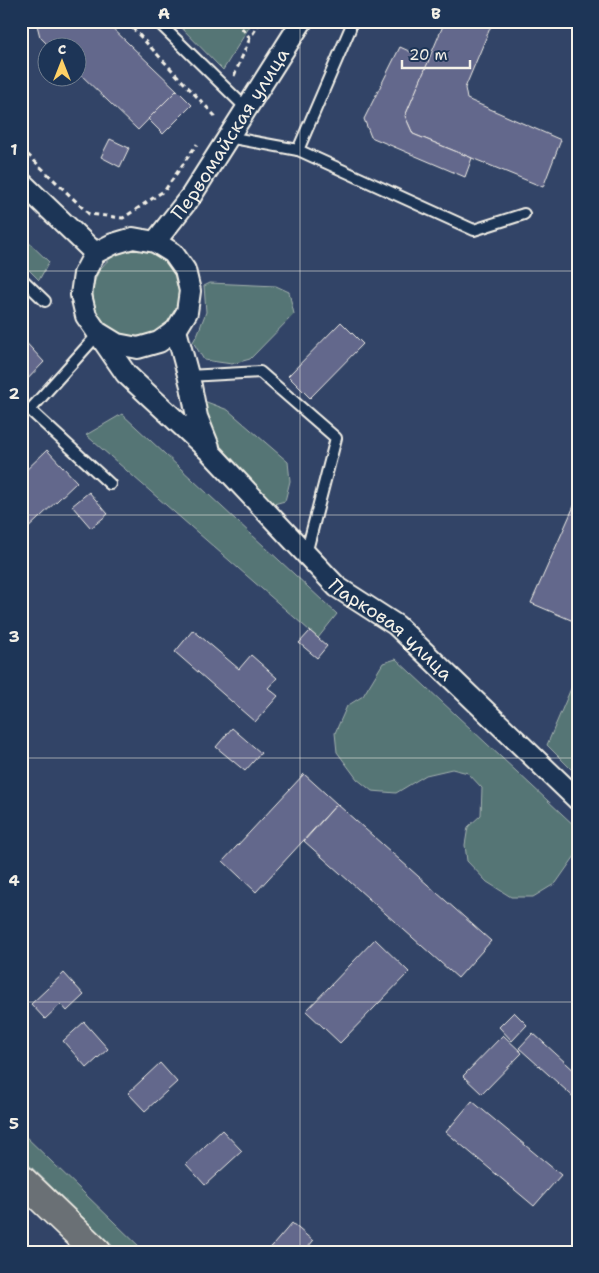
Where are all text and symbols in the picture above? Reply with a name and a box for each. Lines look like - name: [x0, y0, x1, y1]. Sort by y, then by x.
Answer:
- text: A: [158, 3, 170, 24]
- text: B: [431, 3, 441, 24]
- north arrow: [38, 38, 88, 88]
- scale bar: [402, 38, 469, 70]
- text: С: [58, 40, 66, 58]
- street label: Первомайская улица: [165, 43, 295, 224]
- text: 20 m: [409, 45, 448, 65]
- text: 1: [10, 139, 18, 160]
- text: 2: [8, 383, 20, 404]
- street label: Парковая улица: [323, 573, 459, 686]
- text: 3: [8, 626, 20, 647]
- text: 4: [8, 870, 20, 891]
- text: 5: [9, 1113, 19, 1134]

